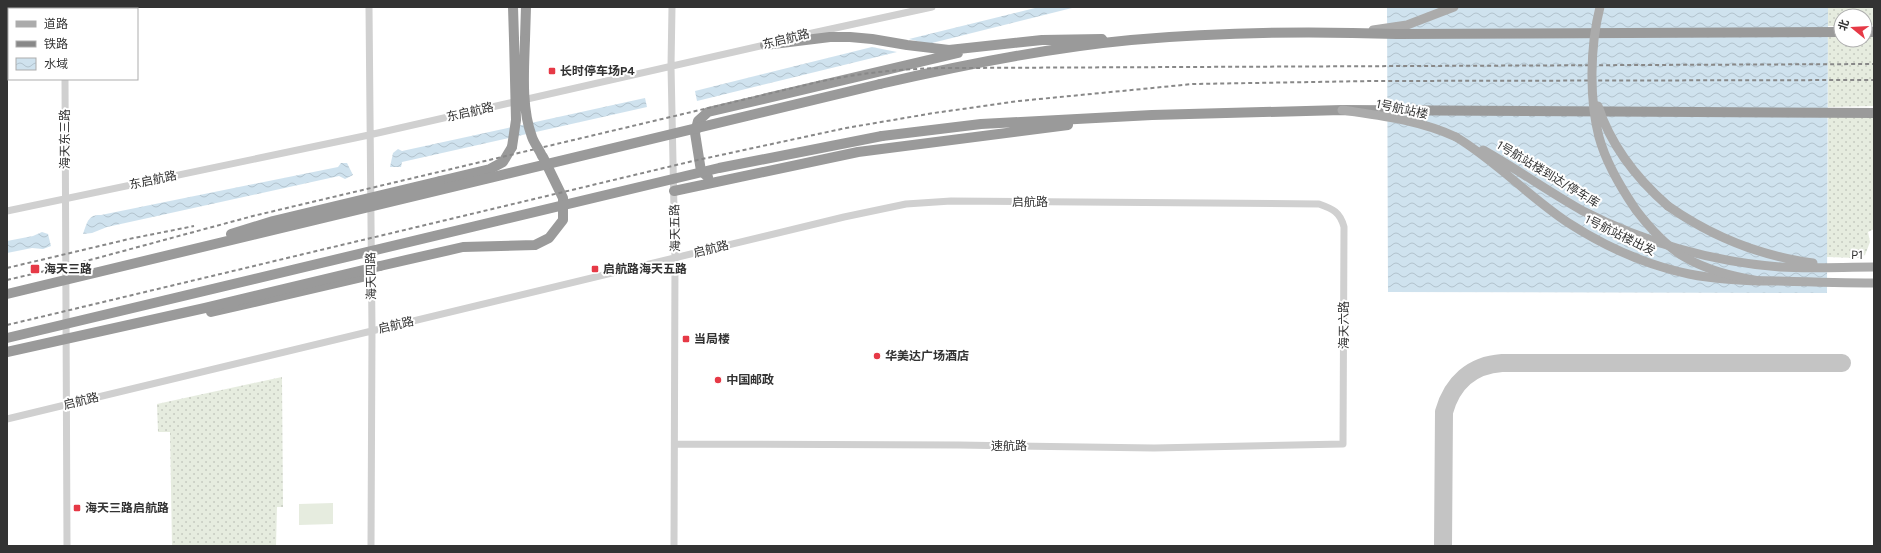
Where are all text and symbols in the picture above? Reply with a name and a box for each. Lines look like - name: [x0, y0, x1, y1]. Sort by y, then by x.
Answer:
- legend: [8, 8, 138, 80]
- north arrow: [1833, 8, 1873, 48]
- text: 道路: [44, 17, 68, 31]
- text: 北: [1836, 18, 1852, 32]
- street label: 东启航路: [761, 26, 811, 52]
- text: 铁路: [44, 37, 68, 51]
- text: 水域: [44, 57, 68, 71]
- place label: 长时停车场P4: [560, 64, 635, 78]
- marker: 长时停车场P4: [547, 66, 557, 76]
- street label: 1号航站楼: [1375, 97, 1429, 121]
- street label: 东启航路: [445, 100, 495, 124]
- street label: 海天东三路: [58, 109, 72, 169]
- street label: 1号航站楼到达/停车库: [1494, 138, 1602, 210]
- street label: 东启航路: [128, 168, 178, 192]
- street label: 启航路: [1012, 195, 1048, 209]
- street label: 海天五路: [668, 204, 682, 252]
- street label: 1号航站楼出发: [1582, 212, 1658, 258]
- street label: 启航路: [692, 238, 730, 260]
- street label: P1: [1851, 248, 1863, 262]
- street label: 海天四路: [364, 252, 378, 300]
- place label: 海天三路: [44, 262, 92, 276]
- place label: 启航路海天五路: [603, 262, 687, 276]
- marker: 海天三路: [29, 263, 41, 275]
- marker: 启航路海天五路: [590, 264, 600, 274]
- street label: 海天六路: [1337, 301, 1351, 349]
- street label: 启航路: [377, 314, 415, 336]
- place label: 当局楼: [694, 332, 730, 346]
- marker: 当局楼: [681, 334, 691, 344]
- place label: 华美达广场酒店: [885, 349, 969, 363]
- marker: 华美达广场酒店: [872, 351, 882, 361]
- place label: 中国邮政: [726, 373, 774, 387]
- marker: 中国邮政: [713, 375, 723, 385]
- street label: 启航路: [62, 390, 100, 412]
- street label: 速航路: [991, 439, 1027, 453]
- place label: 海天三路启航路: [85, 501, 169, 515]
- marker: 海天三路启航路: [72, 503, 82, 513]

